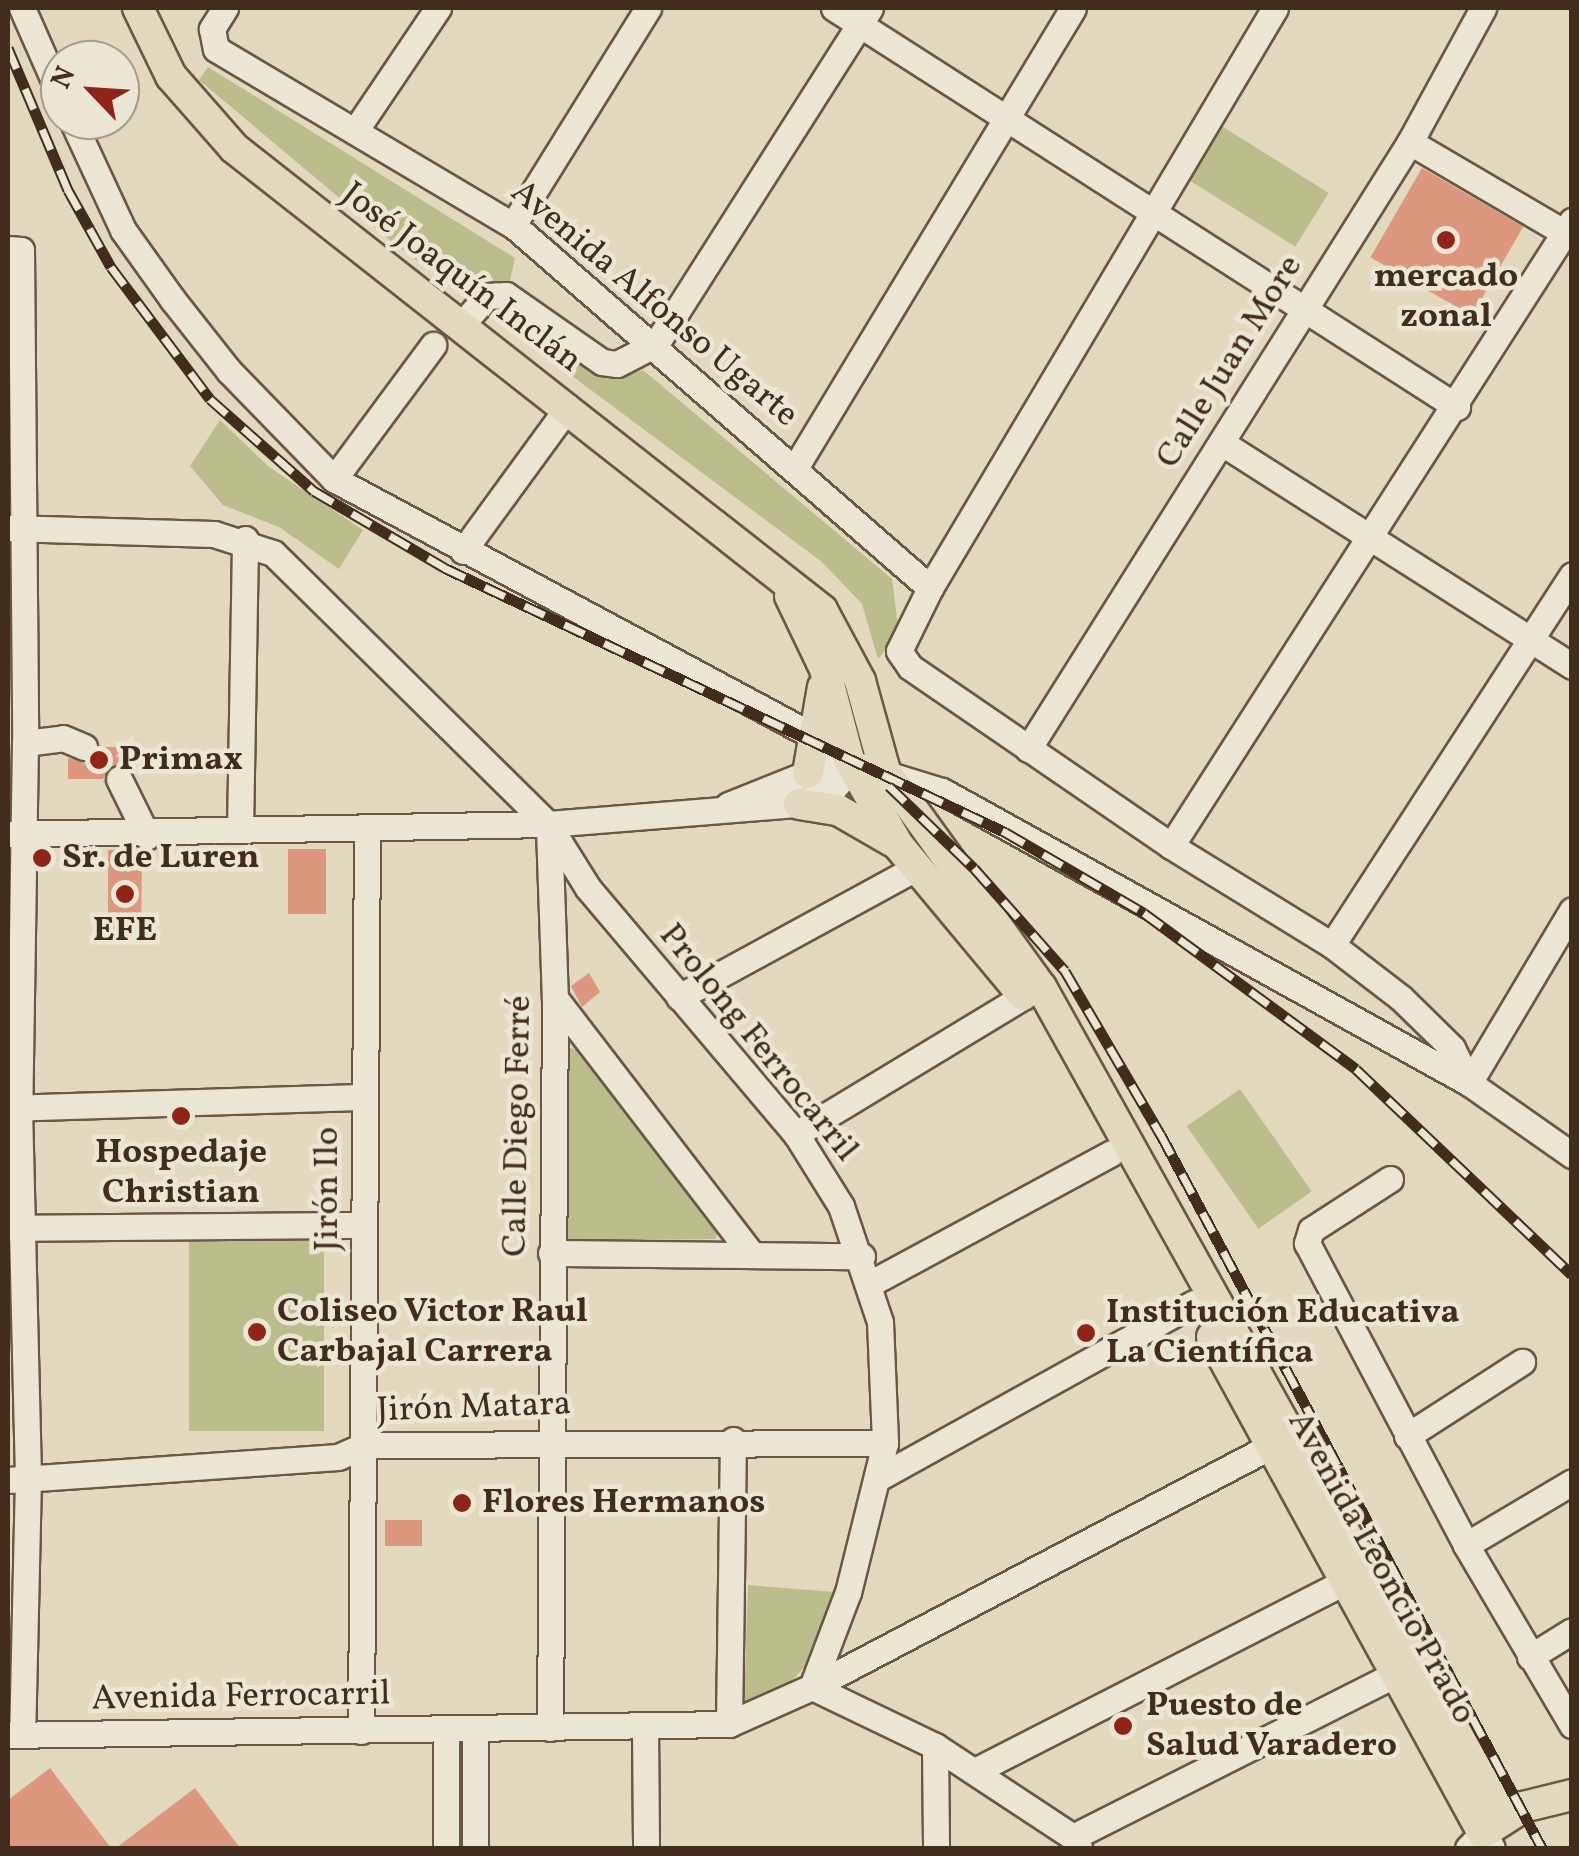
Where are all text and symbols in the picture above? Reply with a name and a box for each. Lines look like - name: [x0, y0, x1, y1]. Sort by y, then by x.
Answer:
- north arrow: [40, 40, 140, 140]
- text: N: [42, 61, 86, 95]
- street label: Avenida Alfonso Ugarte: [502, 172, 806, 436]
- street label: José Joaquín Inclán: [332, 174, 590, 382]
- marker: mercado zonal: [1435, 229, 1457, 251]
- street label: Calle Juan More: [1148, 248, 1312, 476]
- place label: mercado zonal: [1374, 256, 1518, 338]
- place label: Primax: [119, 739, 243, 781]
- marker: Primax: [88, 749, 110, 771]
- place label: Sr. de Luren: [62, 837, 260, 879]
- marker: Sr. de Luren: [31, 847, 53, 869]
- marker: EFE: [114, 883, 136, 905]
- place label: EFE: [93, 910, 157, 952]
- street label: Prolong Ferrocarril: [649, 916, 867, 1170]
- street label: Calle Diego Ferré: [495, 995, 541, 1257]
- marker: Hospedaje Christian: [170, 1105, 192, 1127]
- street label: Jirón Ilo: [307, 1127, 349, 1251]
- place label: Hospedaje Christian: [95, 1132, 267, 1214]
- place label: Coliseo Victor Raul Carbajal Carrera: [277, 1291, 589, 1373]
- place label: Institución Educativa La Científica: [1106, 1292, 1460, 1374]
- marker: Coliseo Victor Raul Carbajal Carrera: [246, 1321, 268, 1343]
- marker: Institución Educativa La Científica: [1075, 1322, 1097, 1344]
- street label: Jirón Matara: [376, 1384, 572, 1432]
- street label: Avenida Leoncio Prado: [1278, 1404, 1484, 1732]
- place label: Flores Hermanos: [482, 1482, 766, 1524]
- marker: Flores Hermanos: [451, 1492, 473, 1514]
- street label: Avenida Ferrocarril: [91, 1673, 391, 1721]
- place label: Puesto de Salud Varadero: [1146, 1685, 1398, 1767]
- marker: Puesto de Salud Varadero: [1110, 1713, 1136, 1739]

